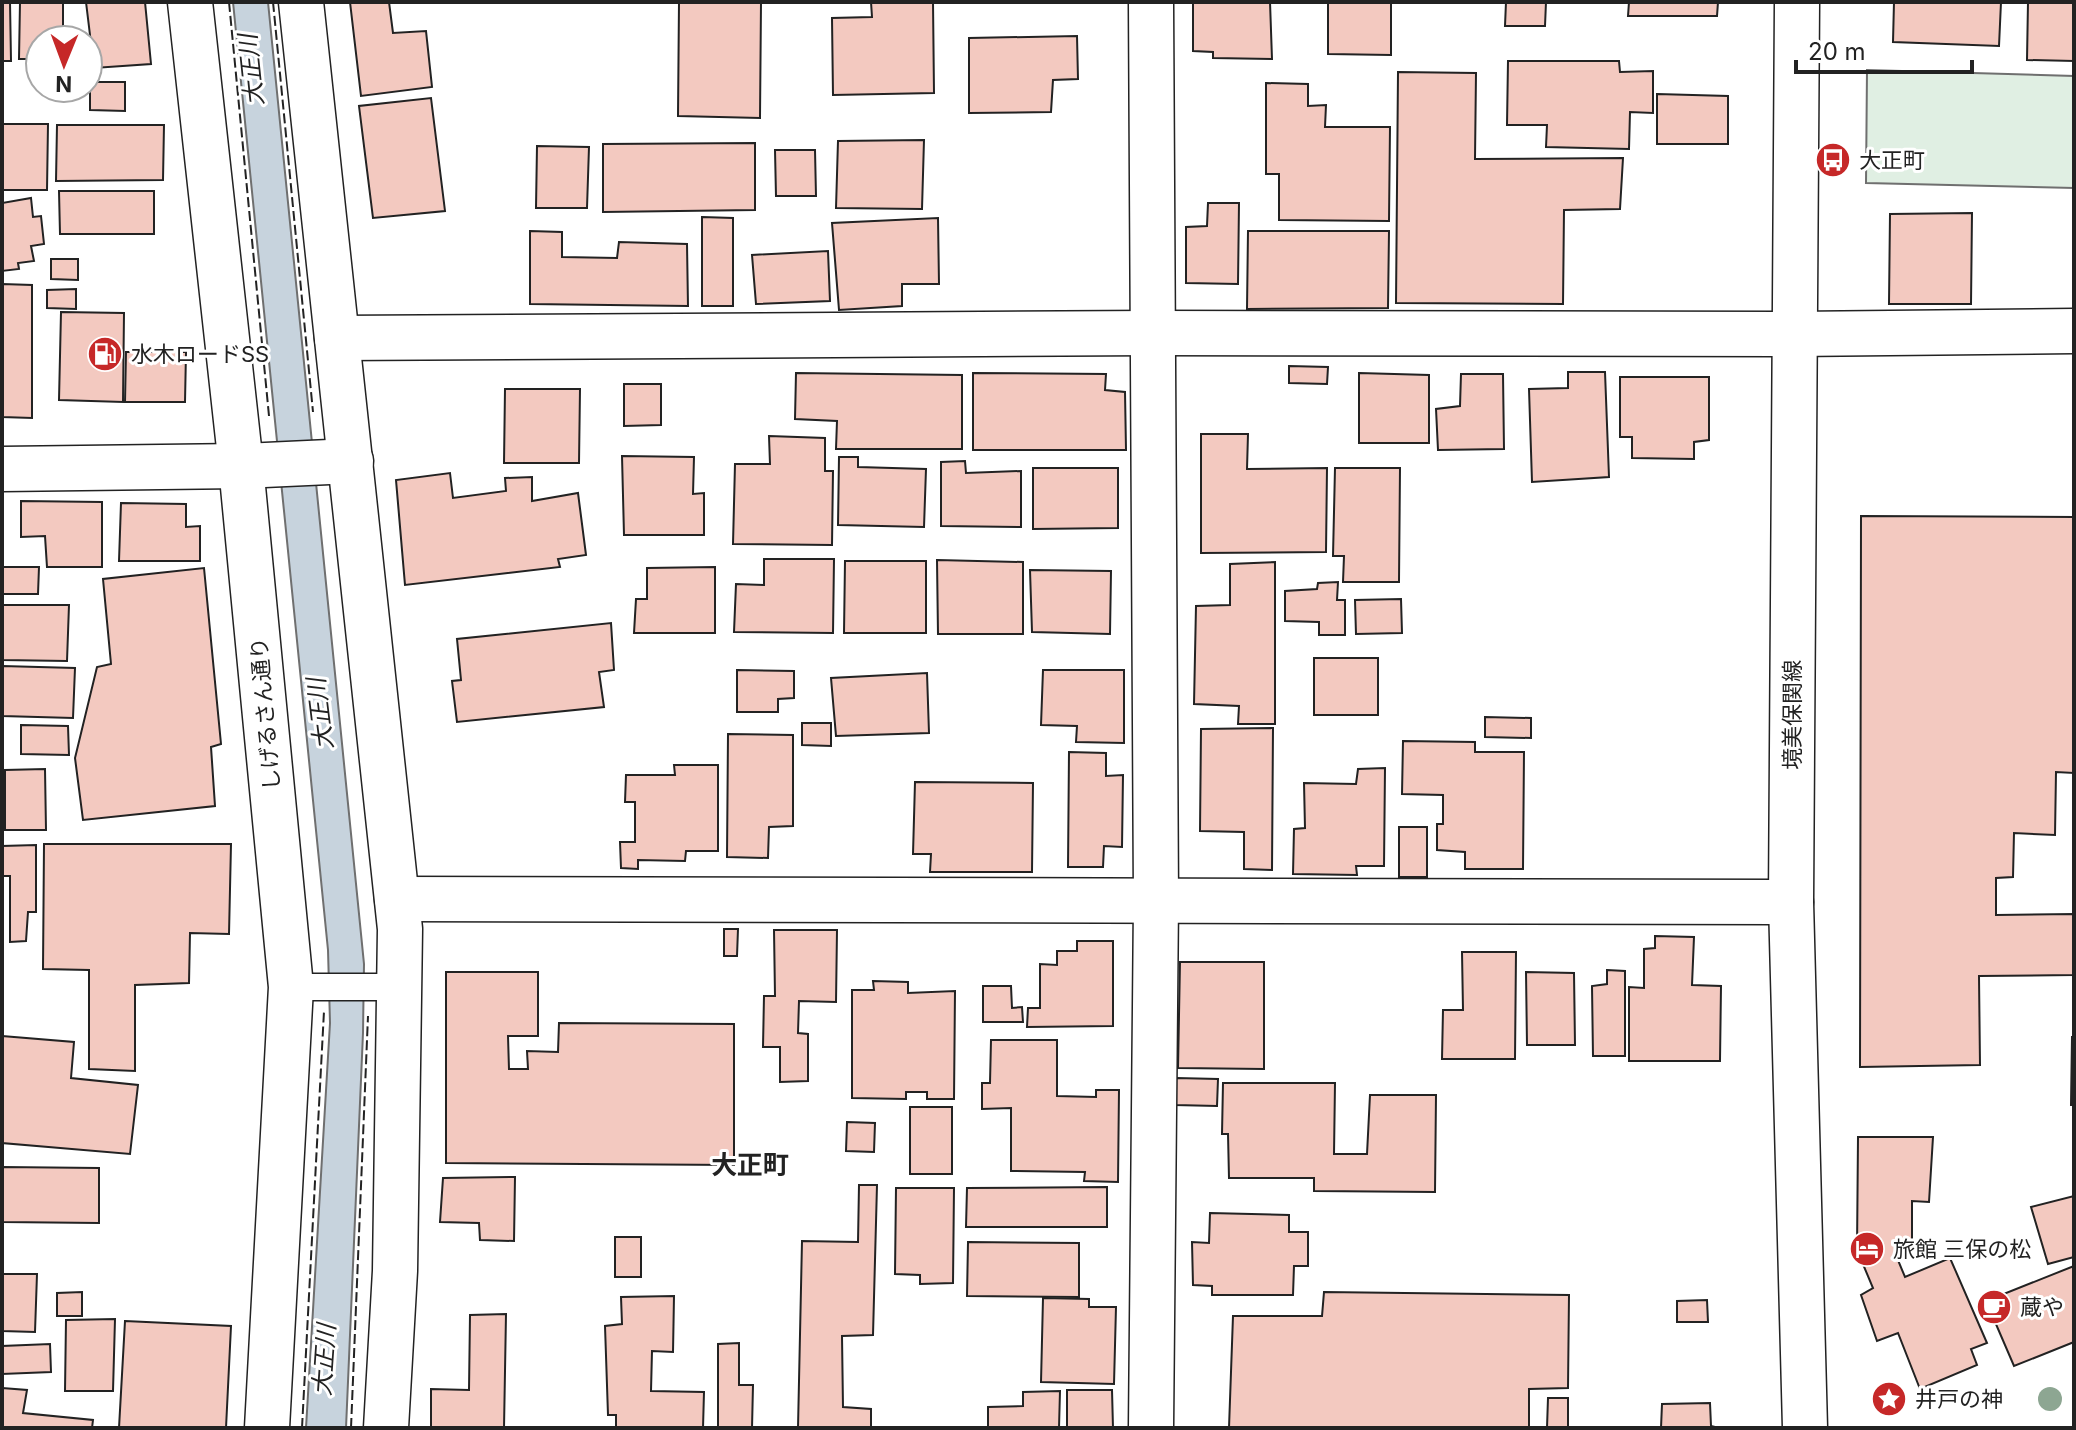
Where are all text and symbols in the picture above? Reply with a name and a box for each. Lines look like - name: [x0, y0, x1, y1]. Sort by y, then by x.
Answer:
- north arrow: [24, 24, 104, 104]
- scale bar: [1796, 24, 1972, 74]
- water label: 大正川: [233, 30, 269, 107]
- text: 20 m: [1808, 37, 1866, 66]
- text: N: [55, 71, 72, 97]
- bus stop icon: 大正町: [1814, 141, 1852, 179]
- place label: 大正町: [1859, 147, 1925, 173]
- fuel station icon: 水木ロードSS: [86, 335, 124, 373]
- place label: 水木ロードSS: [131, 341, 269, 367]
- street label: しげるさん通り: [245, 636, 285, 792]
- street label: 境美保関線: [1779, 660, 1805, 770]
- water label: 大正川: [301, 674, 339, 751]
- district label: 大正町: [711, 1149, 789, 1180]
- hotel icon: 旅館 三保の松: [1848, 1230, 1886, 1268]
- place label: 旅館 三保の松: [1893, 1236, 2031, 1262]
- cafe icon: 蔵や: [1975, 1288, 2013, 1326]
- place label: 蔵や: [2020, 1294, 2064, 1320]
- water label: 大正川: [307, 1320, 341, 1397]
- place icon: 井戸の神: [1870, 1380, 1908, 1418]
- place label: 井戸の神: [1915, 1386, 2003, 1412]

